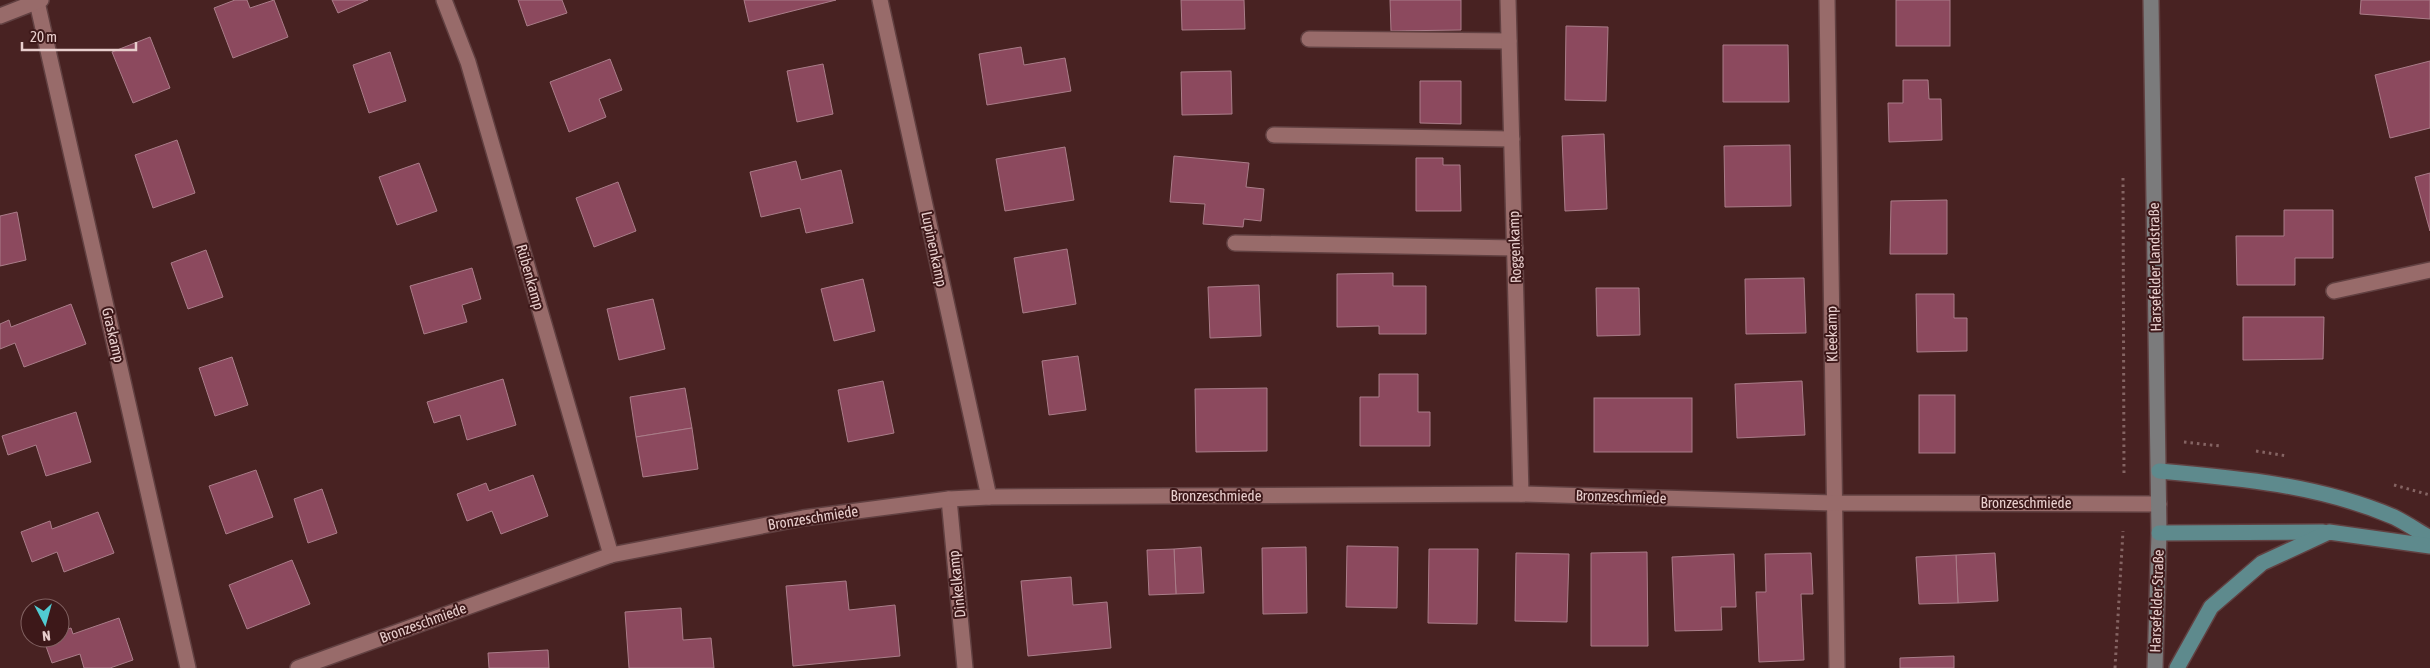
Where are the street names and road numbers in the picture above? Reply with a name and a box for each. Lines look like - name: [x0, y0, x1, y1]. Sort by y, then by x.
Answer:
- street label: Harsefelder Landstraße: [2145, 202, 2164, 332]
- street label: Lupinenkamp: [918, 210, 951, 288]
- street label: Roggenkamp: [1505, 211, 1524, 284]
- street label: Rübenkamp: [513, 242, 548, 312]
- street label: Graskamp: [99, 306, 128, 364]
- street label: Kleekamp: [1823, 306, 1840, 362]
- street label: Bronzeschmiede: [1575, 486, 1667, 507]
- street label: Bronzeschmiede: [1171, 487, 1262, 504]
- street label: Bronzeschmiede: [1981, 494, 2072, 511]
- street label: Bronzeschmiede: [767, 502, 859, 533]
- street label: Dinkelkamp: [945, 549, 968, 619]
- street label: Harsefelder Straße: [2146, 549, 2167, 653]
- street label: Bronzeschmiede: [377, 599, 469, 646]

